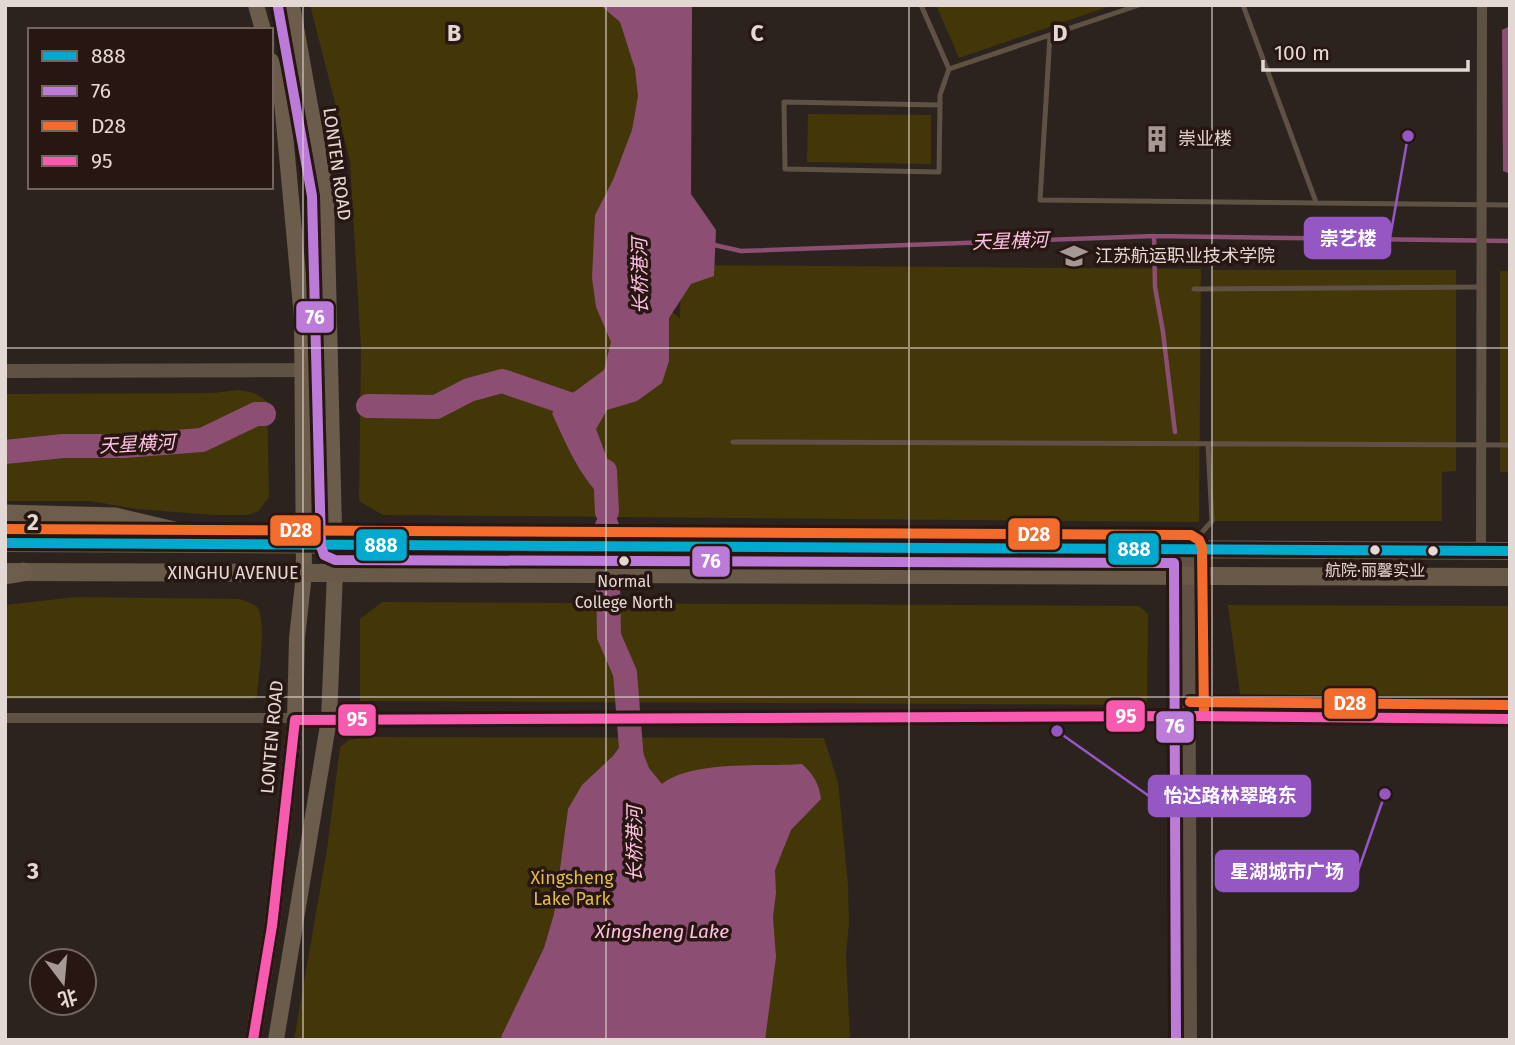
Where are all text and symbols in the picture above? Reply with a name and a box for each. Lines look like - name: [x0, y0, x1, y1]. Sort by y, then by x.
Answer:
- text: B: [447, 19, 461, 47]
- text: C: [750, 19, 764, 47]
- text: D: [1053, 19, 1068, 47]
- legend: [28, 28, 273, 189]
- scale bar: [1263, 28, 1468, 72]
- text: 100 m: [1274, 40, 1330, 66]
- text: 888: [91, 43, 126, 69]
- text: 76: [91, 78, 111, 104]
- street label: LONTEN ROAD: [318, 106, 356, 222]
- text: D28: [91, 113, 126, 139]
- building icon: 崇业楼: [1142, 124, 1172, 154]
- place label: 崇业楼: [1178, 128, 1232, 150]
- text: 95: [91, 148, 113, 174]
- callout: 崇艺楼: [1305, 218, 1390, 258]
- text: 崇艺楼: [1319, 227, 1377, 250]
- water label: 天星横河: [972, 228, 1052, 254]
- water label: 长桥港河: [628, 234, 652, 314]
- school or university icon: 江苏航运职业技术学院: [1059, 241, 1089, 271]
- place label: 江苏航运职业技术学院: [1095, 245, 1275, 267]
- line badge: 76: [295, 300, 335, 334]
- text: 76: [305, 306, 325, 329]
- water label: 天星横河: [98, 430, 180, 457]
- text: 2: [27, 508, 39, 536]
- line badge: D28: [269, 514, 322, 547]
- line badge: D28: [1007, 517, 1061, 551]
- text: D28: [280, 519, 312, 542]
- text: D28: [1018, 523, 1050, 546]
- line badge: 888: [355, 528, 408, 562]
- line badge: 888: [1107, 532, 1160, 566]
- text: 888: [364, 534, 398, 557]
- text: 888: [1117, 538, 1151, 561]
- marker: 航院·丽馨实业: [1368, 543, 1382, 557]
- unlabelled marker: [1426, 544, 1440, 558]
- line badge: 76: [691, 545, 731, 578]
- text: 76: [701, 550, 721, 573]
- marker: Normal College North: [617, 554, 631, 568]
- place label: 航院·丽馨实业: [1325, 561, 1425, 580]
- street label: XINGHU AVENUE: [167, 562, 299, 584]
- place label: Normal College North: [575, 572, 673, 612]
- street label: LONTEN ROAD: [256, 679, 288, 795]
- line badge: D28: [1323, 687, 1377, 720]
- text: D28: [1334, 692, 1366, 715]
- line badge: 95: [1105, 699, 1146, 733]
- line badge: 95: [337, 703, 377, 737]
- text: 95: [1116, 705, 1136, 728]
- text: 95: [347, 708, 367, 731]
- line badge: 76: [1155, 710, 1195, 744]
- text: 76: [1165, 715, 1185, 738]
- callout: 怡达路林翠路东: [1149, 776, 1310, 816]
- text: 怡达路林翠路东: [1163, 784, 1297, 807]
- water label: 长桥港河: [623, 802, 646, 882]
- callout: 星湖城市广场: [1216, 851, 1358, 891]
- text: 3: [26, 857, 39, 885]
- text: 星湖城市广场: [1230, 860, 1344, 883]
- park label: Xingsheng Lake Park: [530, 867, 614, 910]
- water label: Xingsheng Lake: [594, 920, 729, 943]
- north arrow: [28, 947, 98, 1017]
- text: 北: [55, 984, 80, 1012]

